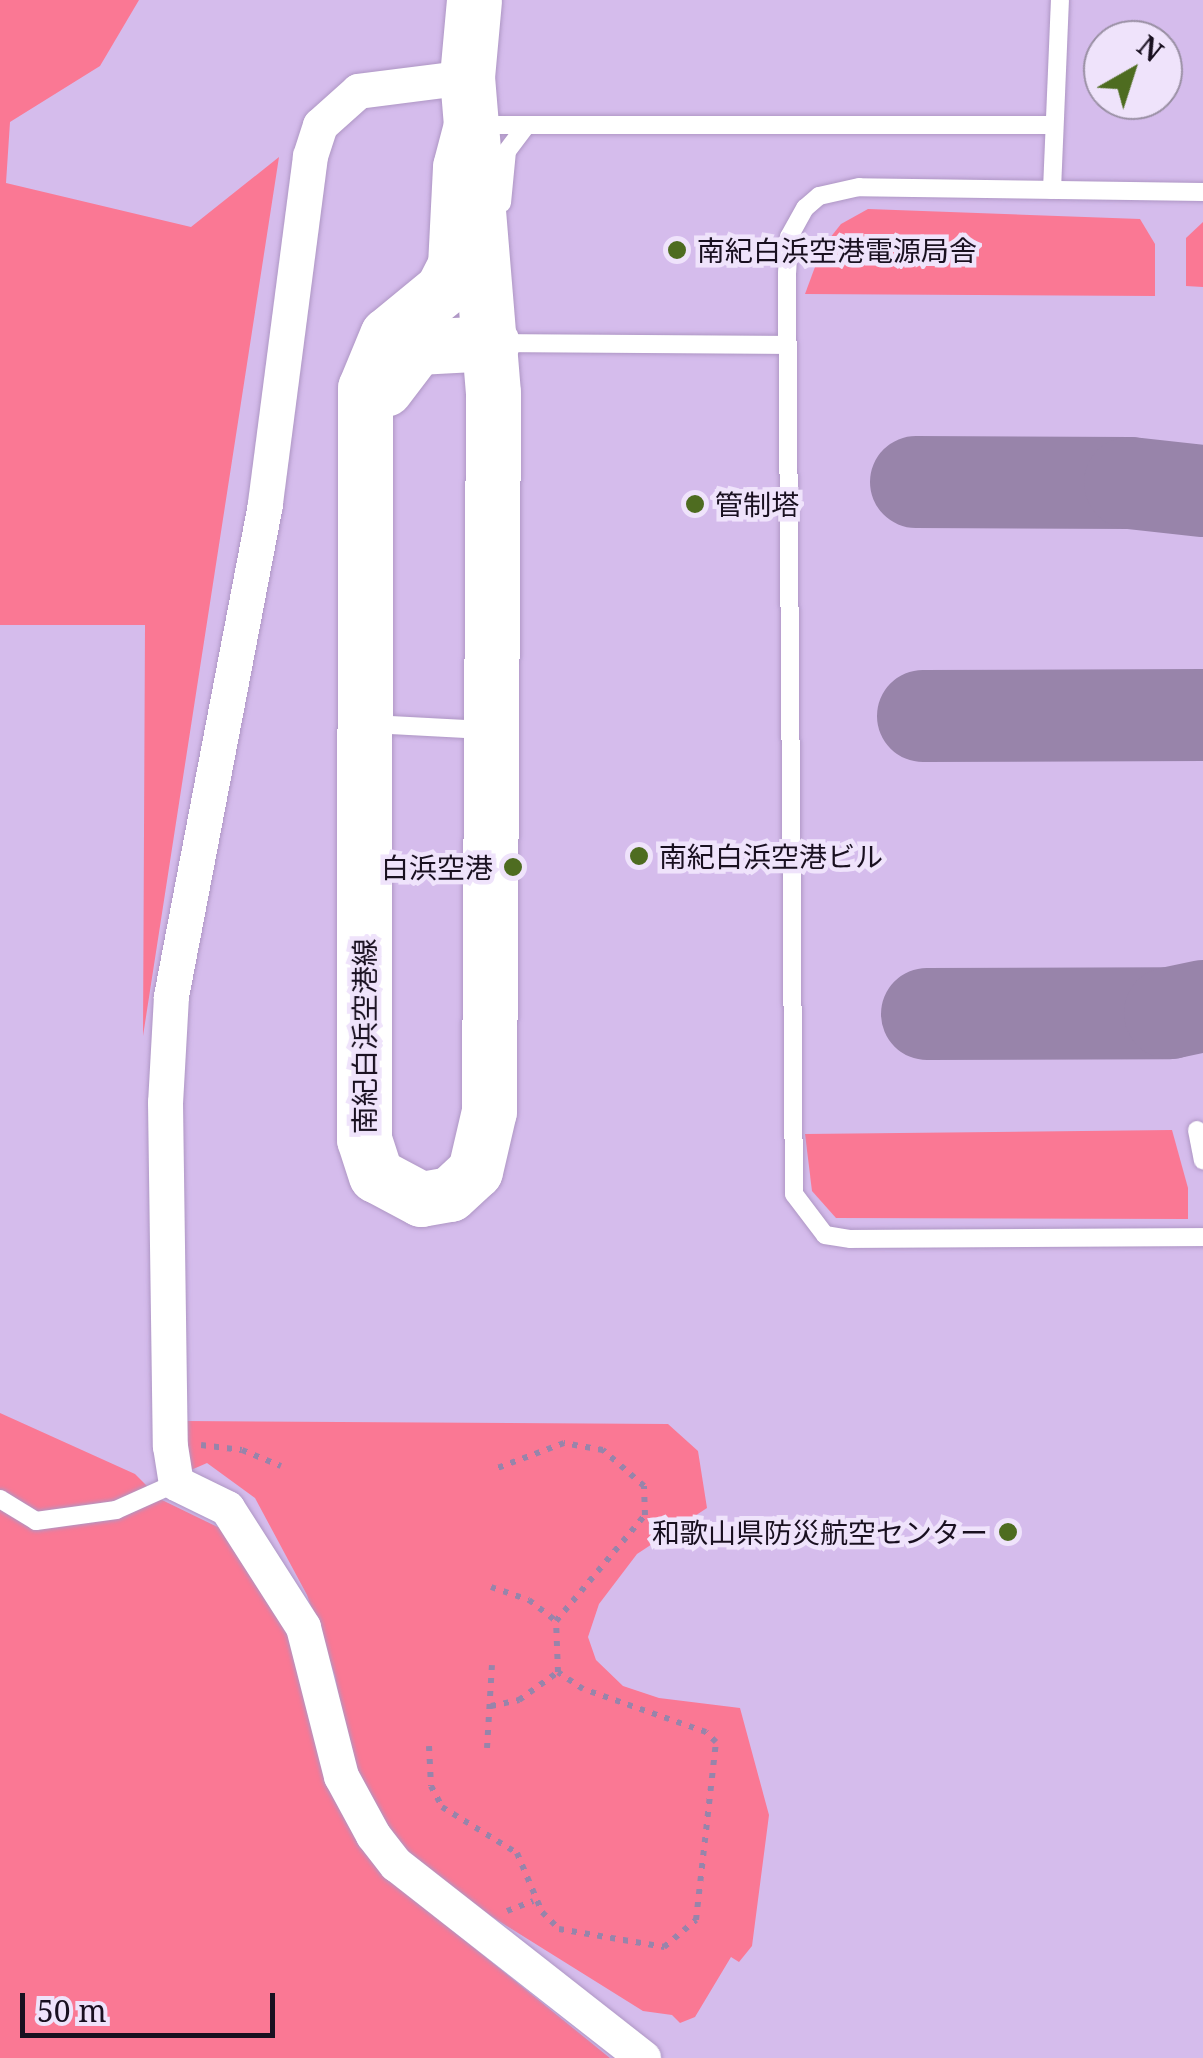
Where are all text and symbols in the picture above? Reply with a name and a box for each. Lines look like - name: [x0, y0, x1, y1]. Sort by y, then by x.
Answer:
- north arrow: [1083, 20, 1183, 120]
- text: N: [1130, 27, 1171, 70]
- place label: 南紀白浜空港電源局舎: [697, 233, 977, 267]
- marker: 南紀白浜空港電源局舎: [666, 239, 688, 261]
- place label: 管制塔: [715, 487, 799, 521]
- marker: 管制塔: [684, 493, 706, 515]
- place label: 南紀白浜空港ビル: [659, 839, 883, 873]
- marker: 南紀白浜空港ビル: [628, 845, 650, 867]
- place label: 白浜空港: [381, 850, 493, 884]
- marker: 白浜空港: [502, 856, 524, 878]
- street label: 南紀白浜空港線: [347, 938, 381, 1134]
- place label: 和歌山県防災航空センター: [652, 1515, 988, 1549]
- marker: 和歌山県防災航空センター: [997, 1521, 1019, 1543]
- scale bar: [25, 1973, 280, 2035]
- text: 50 m: [37, 1990, 107, 2031]

